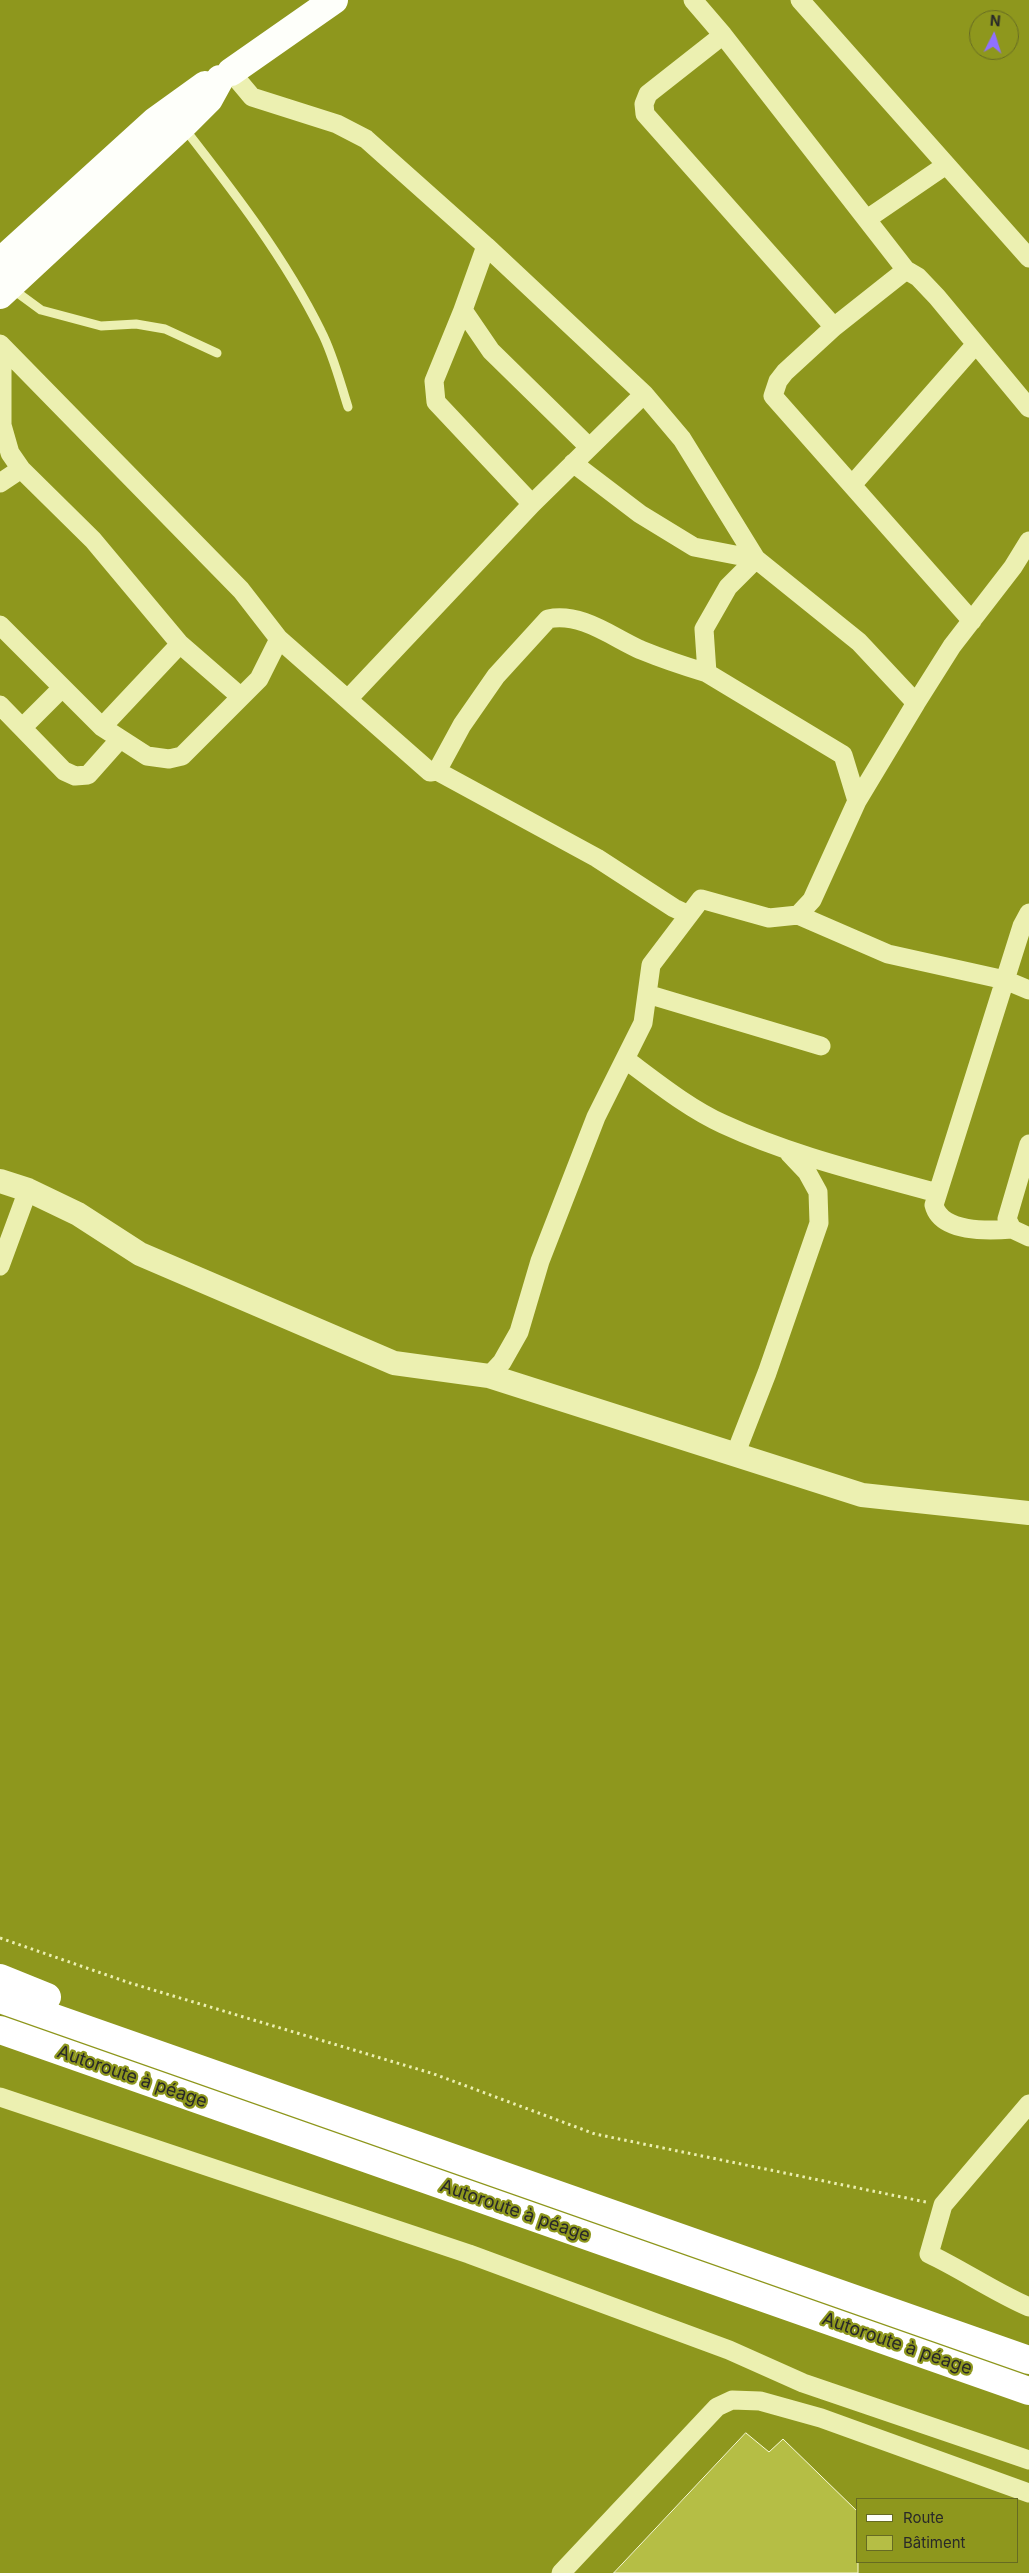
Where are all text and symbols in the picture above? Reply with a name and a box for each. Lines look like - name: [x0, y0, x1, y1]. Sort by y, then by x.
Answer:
- north arrow: [969, 10, 1019, 60]
- text: N: [989, 12, 1001, 29]
- street label: Autoroute à péage: [54, 2041, 210, 2113]
- street label: Autoroute à péage: [437, 2175, 593, 2247]
- street label: Autoroute à péage: [819, 2308, 975, 2380]
- legend: [856, 2498, 1019, 2563]
- text: Route: [903, 2508, 944, 2527]
- text: Bâtiment: [903, 2533, 965, 2552]

